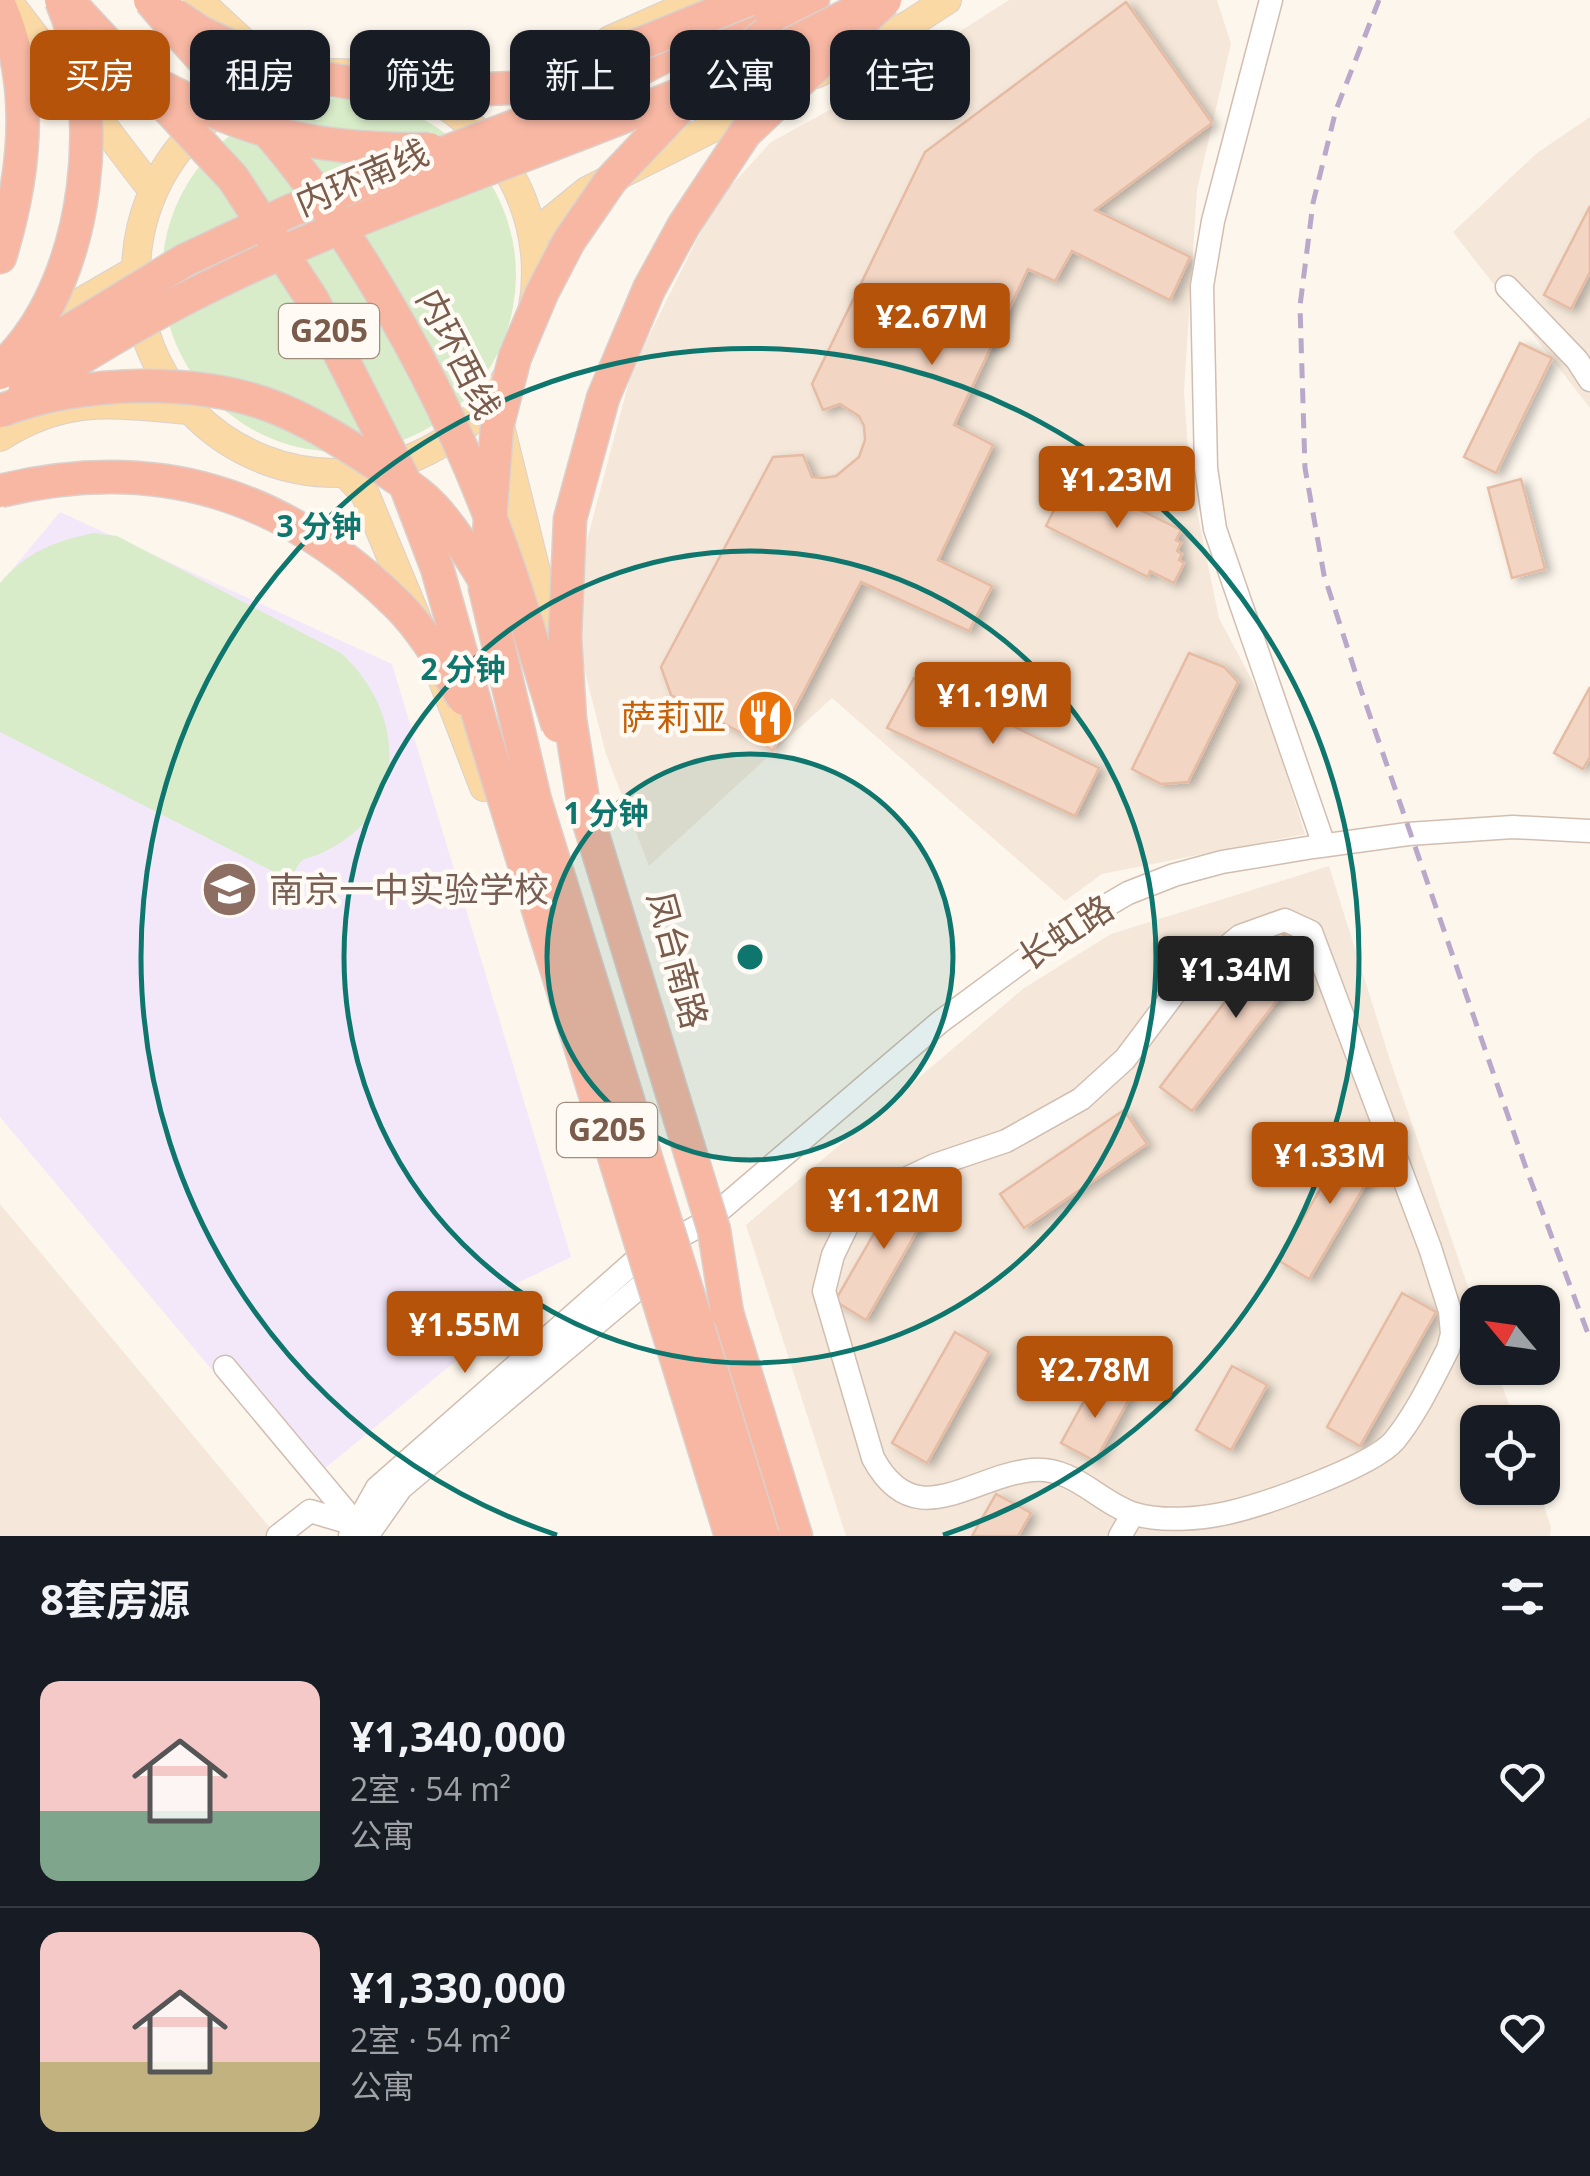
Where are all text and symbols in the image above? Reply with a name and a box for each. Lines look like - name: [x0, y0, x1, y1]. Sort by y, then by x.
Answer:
- chip: 买房: [30, 30, 170, 120]
- chip: 租房: [190, 30, 330, 120]
- chip: 筛选: [350, 30, 490, 120]
- chip: 新上: [510, 30, 650, 120]
- chip: 公寓: [670, 30, 810, 120]
- chip: 住宅: [830, 30, 970, 120]
- street label: 内环南线: [288, 128, 435, 226]
- street label: 内环西线: [407, 280, 512, 426]
- pin: ¥2.67M: [851, 283, 1013, 368]
- text: ¥2.67M: [876, 294, 988, 337]
- road number: G205: [279, 304, 379, 358]
- pin: ¥1.23M: [1036, 446, 1198, 531]
- text: ¥1.23M: [1061, 457, 1173, 500]
- text: 3 分钟: [277, 505, 361, 546]
- text: 2 分钟: [421, 648, 505, 689]
- pin: ¥1.19M: [912, 662, 1074, 747]
- text: ¥1.19M: [937, 673, 1049, 716]
- restaurant icon: 萨莉亚: [735, 688, 795, 748]
- place label: 萨莉亚: [621, 693, 726, 740]
- text: 1 分钟: [564, 792, 648, 833]
- school or university icon: 南京一中实验学校: [200, 860, 260, 920]
- place label: 南京一中实验学校: [269, 865, 549, 912]
- street label: 长虹路: [1008, 883, 1122, 980]
- street label: 凤台南路: [638, 886, 719, 1033]
- pin: ¥1.34M: [1155, 936, 1317, 1021]
- centre of rings: [732, 939, 768, 975]
- text: ¥1.34M: [1180, 947, 1292, 990]
- road number: G205: [557, 1103, 657, 1157]
- pin: ¥1.33M: [1249, 1122, 1411, 1207]
- text: ¥1.33M: [1274, 1133, 1386, 1176]
- pin: ¥1.12M: [803, 1167, 965, 1252]
- text: ¥1.12M: [828, 1178, 940, 1221]
- north arrow: [1460, 1285, 1560, 1385]
- map controls: [1460, 1285, 1560, 1505]
- pin: ¥1.55M: [384, 1291, 546, 1376]
- text: ¥1.55M: [409, 1302, 521, 1345]
- pin: ¥2.78M: [1014, 1336, 1176, 1421]
- text: ¥2.78M: [1039, 1347, 1151, 1390]
- button: locate: [1460, 1405, 1560, 1505]
- icon: filters: [1495, 1569, 1550, 1624]
- text: 8套房源: [40, 1570, 190, 1627]
- text: ¥1,340,000: [350, 1707, 566, 1764]
- icon: home: [120, 1721, 240, 1841]
- icon: heart: [1495, 1754, 1550, 1809]
- text: 2室 · 54 m²: [350, 1767, 511, 1810]
- text: 公寓: [350, 1813, 414, 1856]
- text: ¥1,330,000: [350, 1958, 566, 2015]
- icon: home: [120, 1972, 240, 2092]
- icon: heart: [1495, 2005, 1550, 2060]
- text: 2室 · 54 m²: [350, 2018, 511, 2061]
- text: 公寓: [350, 2064, 414, 2107]

